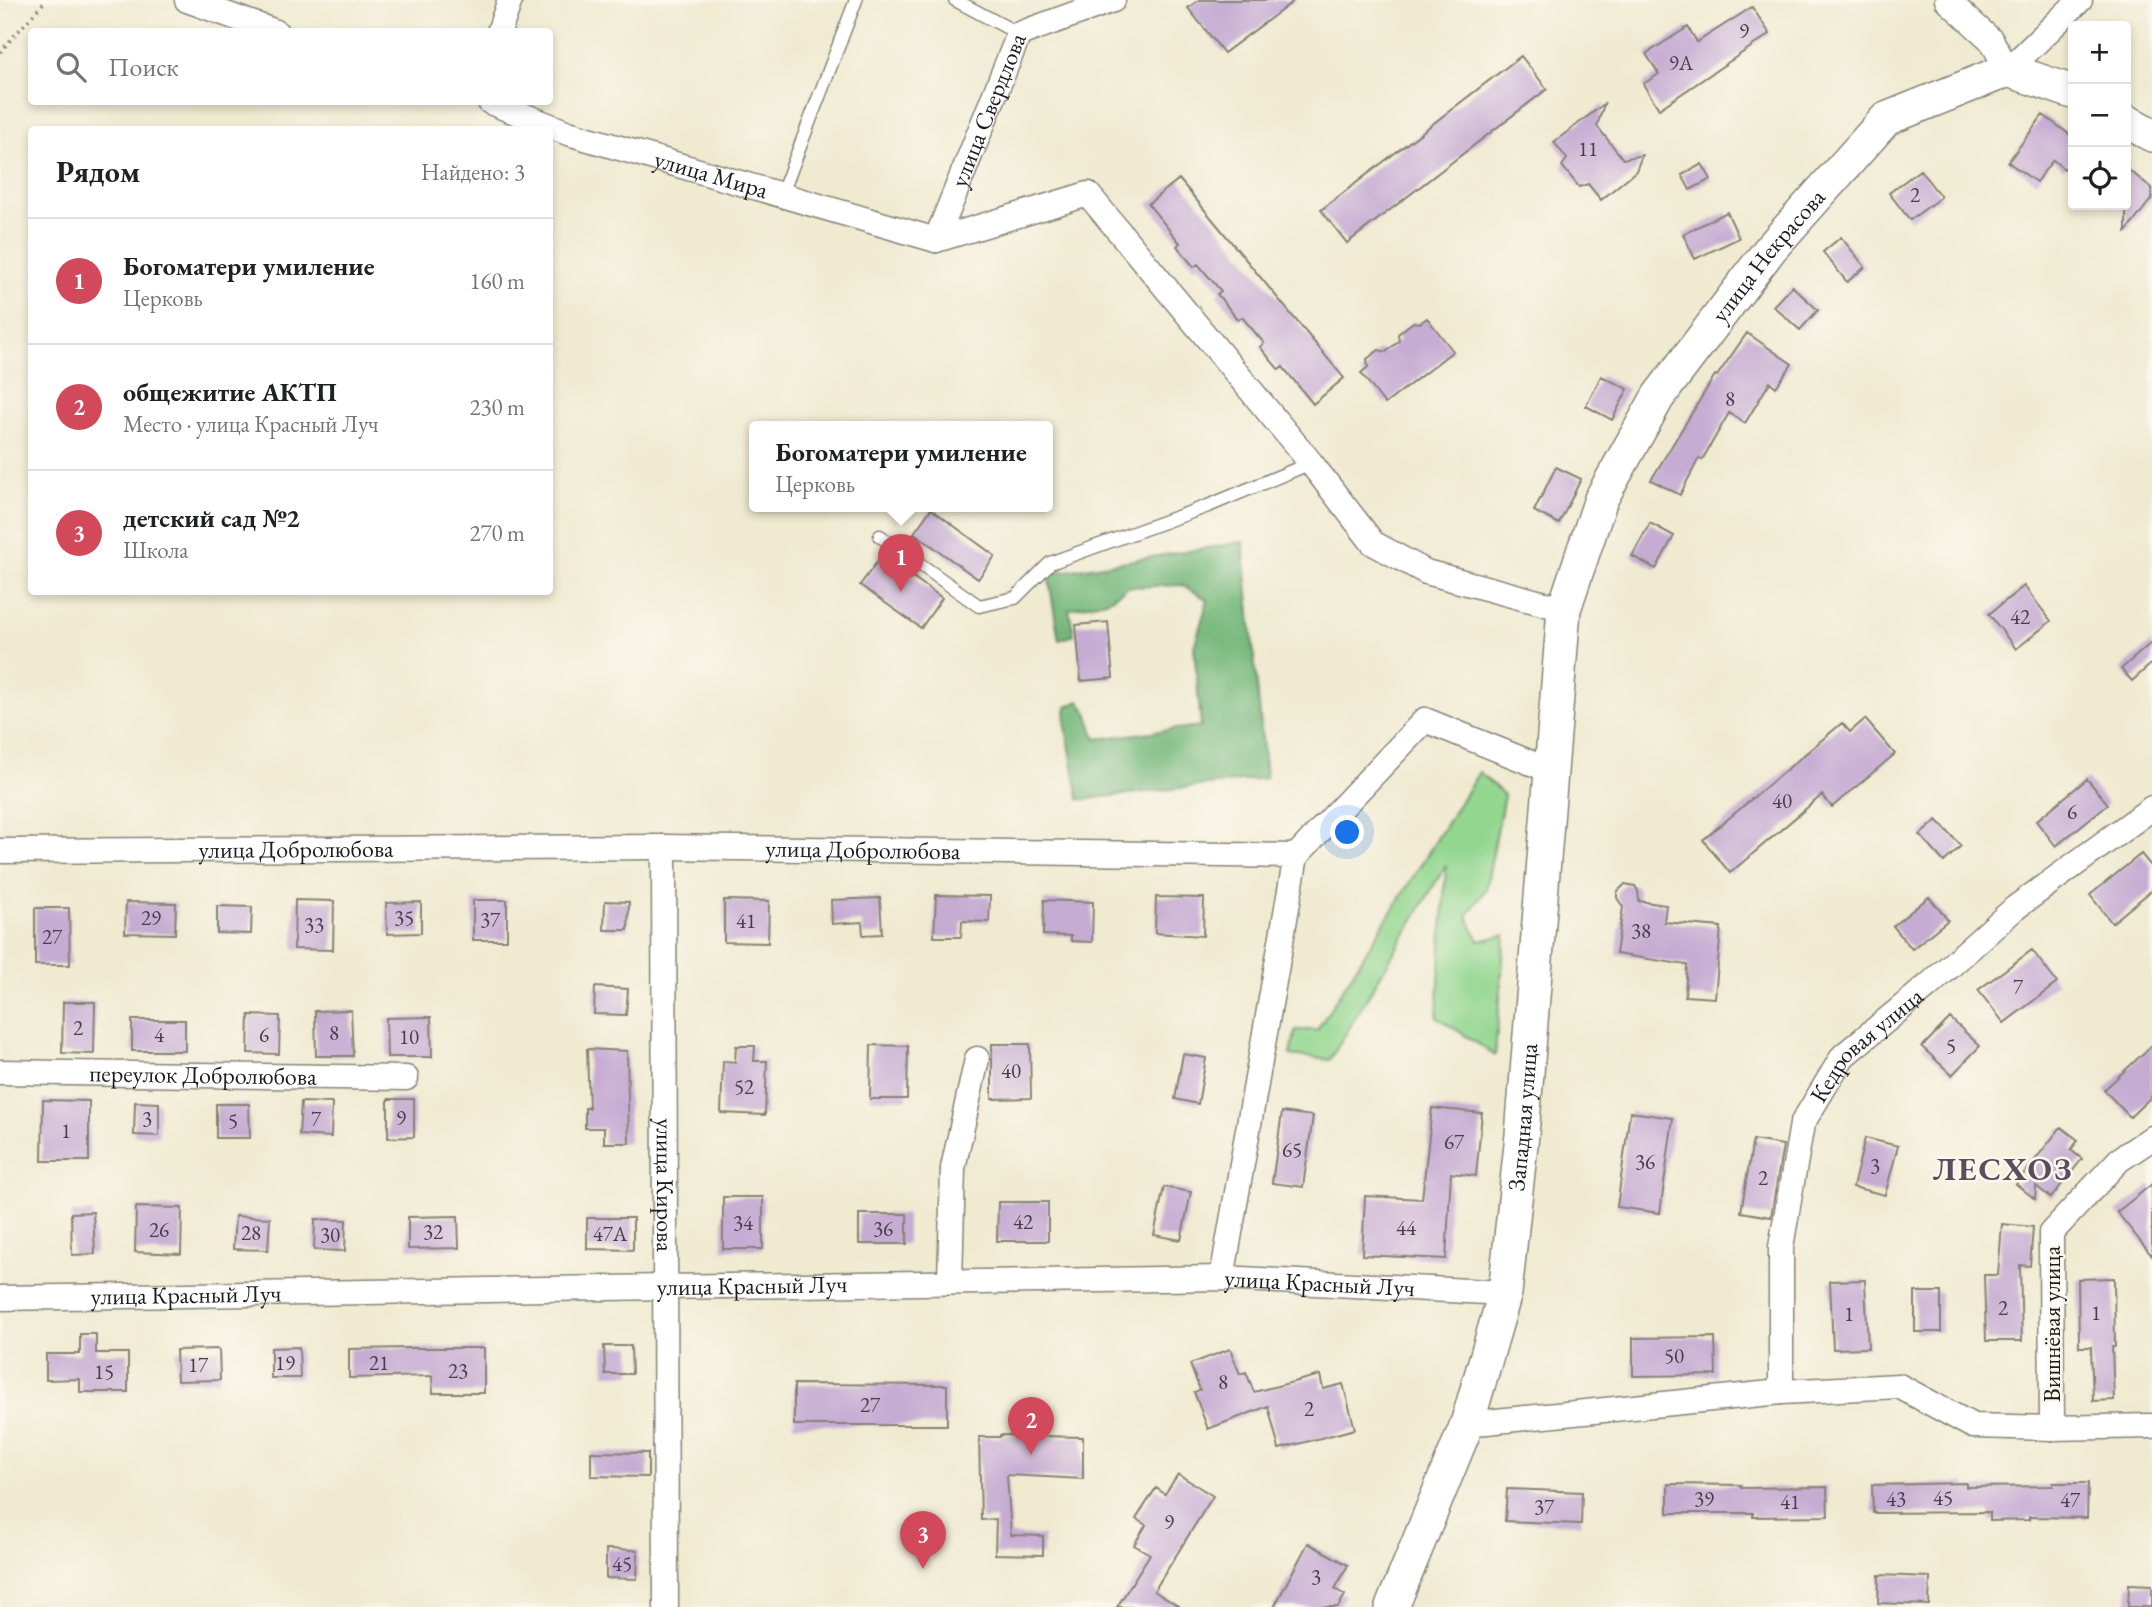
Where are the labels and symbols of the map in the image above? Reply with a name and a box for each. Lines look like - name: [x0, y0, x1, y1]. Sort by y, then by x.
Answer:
- house number: 9: [1739, 17, 1749, 44]
- street label: улица Свердлова: [943, 28, 1033, 192]
- house number: 9А: [1669, 49, 1694, 76]
- house number: 11: [1578, 135, 1598, 162]
- street label: улица Мира: [651, 143, 772, 205]
- house number: 2: [1910, 181, 1920, 208]
- street label: улица Некрасова: [1704, 182, 1832, 328]
- house number: 8: [1725, 385, 1735, 412]
- pin: 1: [878, 534, 924, 592]
- house number: 42: [2010, 603, 2030, 630]
- house number: 40: [1772, 787, 1792, 814]
- house number: 6: [2067, 798, 2077, 825]
- your location: [1330, 815, 1364, 849]
- street label: улица Добролюбова: [765, 832, 961, 866]
- street label: улица Добролюбова: [198, 833, 394, 865]
- house number: 29: [141, 904, 161, 931]
- house number: 35: [394, 904, 414, 931]
- house number: 37: [480, 906, 501, 933]
- house number: 41: [736, 907, 756, 934]
- house number: 33: [304, 911, 324, 938]
- house number: 38: [1631, 917, 1651, 944]
- house number: 27: [42, 923, 63, 950]
- house number: 7: [2013, 973, 2024, 1000]
- street label: Кедровая улица: [1802, 980, 1930, 1108]
- house number: 2: [73, 1014, 83, 1041]
- house number: 8: [329, 1019, 339, 1046]
- house number: 4: [154, 1021, 165, 1048]
- house number: 6: [259, 1021, 269, 1048]
- house number: 10: [399, 1023, 419, 1050]
- house number: 5: [1946, 1032, 1956, 1059]
- street label: Западная улица: [1500, 1042, 1544, 1192]
- street label: переулок Добролюбова: [89, 1057, 317, 1092]
- house number: 40: [1001, 1057, 1021, 1084]
- house number: 52: [734, 1073, 754, 1100]
- house number: 9: [396, 1104, 406, 1131]
- house number: 3: [142, 1105, 152, 1132]
- house number: 7: [311, 1105, 322, 1132]
- house number: 5: [228, 1107, 238, 1134]
- house number: 1: [61, 1117, 71, 1144]
- street label: улица Кирова: [650, 1118, 681, 1252]
- house number: 67: [1444, 1128, 1465, 1155]
- house number: 65: [1282, 1136, 1302, 1163]
- house number: 36: [1635, 1148, 1655, 1175]
- district label: ЛЕСХОЗ: [1932, 1148, 2074, 1190]
- house number: 3: [1870, 1152, 1880, 1179]
- house number: 2: [1758, 1164, 1768, 1191]
- house number: 42: [1013, 1208, 1033, 1235]
- house number: 34: [733, 1209, 754, 1236]
- house number: 44: [1396, 1214, 1417, 1241]
- house number: 36: [873, 1215, 893, 1242]
- house number: 26: [149, 1216, 169, 1243]
- house number: 32: [423, 1218, 443, 1245]
- house number: 28: [241, 1219, 261, 1246]
- house number: 47А: [593, 1220, 628, 1247]
- house number: 30: [320, 1221, 340, 1248]
- street label: Вишнёвая улица: [2036, 1245, 2067, 1402]
- street label: улица Красный Луч: [1224, 1262, 1416, 1303]
- street label: улица Красный Луч: [656, 1268, 848, 1302]
- street label: улица Красный Луч: [90, 1277, 282, 1312]
- house number: 2: [1998, 1294, 2008, 1321]
- house number: 1: [2091, 1299, 2101, 1326]
- house number: 1: [1844, 1300, 1854, 1327]
- house number: 50: [1664, 1342, 1684, 1369]
- house number: 19: [275, 1349, 295, 1376]
- house number: 21: [369, 1349, 389, 1376]
- house number: 17: [188, 1351, 209, 1378]
- house number: 23: [448, 1357, 468, 1384]
- house number: 15: [94, 1358, 114, 1385]
- house number: 8: [1218, 1368, 1228, 1395]
- house number: 27: [860, 1391, 881, 1418]
- house number: 2: [1304, 1395, 1314, 1422]
- pin: 2: [1008, 1397, 1054, 1455]
- house number: 45: [1933, 1484, 1953, 1511]
- house number: 39: [1694, 1485, 1714, 1512]
- house number: 43: [1886, 1485, 1906, 1512]
- house number: 47: [2060, 1486, 2081, 1513]
- house number: 41: [1780, 1488, 1800, 1515]
- house number: 37: [1534, 1493, 1555, 1520]
- house number: 9: [1164, 1508, 1174, 1535]
- pin: 3: [900, 1511, 946, 1569]
- house number: 45: [612, 1550, 632, 1577]
- house number: 3: [1311, 1563, 1321, 1590]

